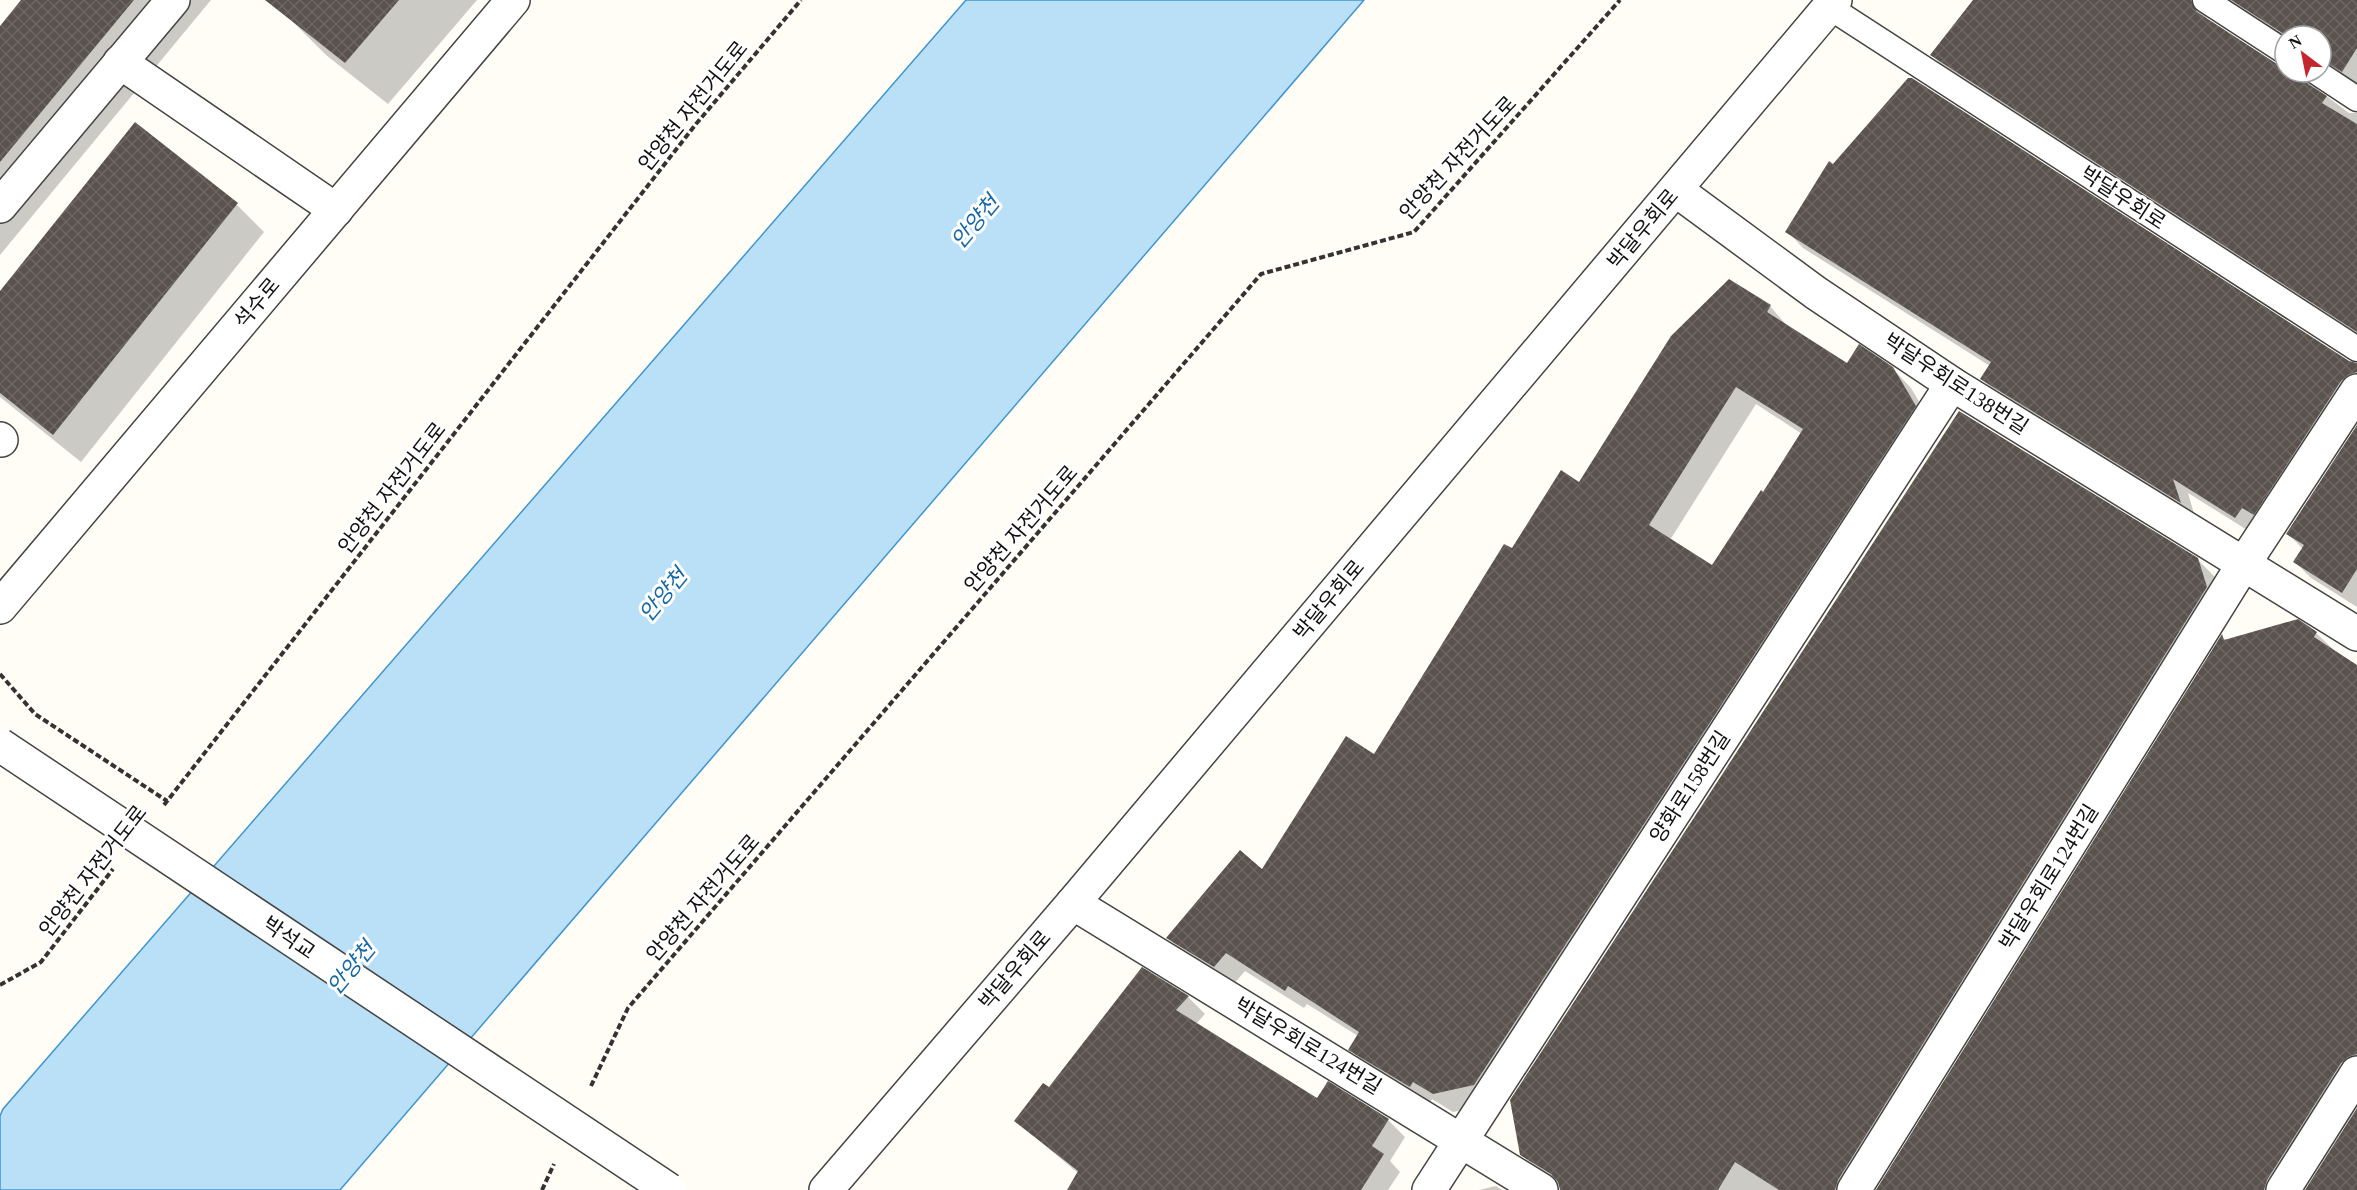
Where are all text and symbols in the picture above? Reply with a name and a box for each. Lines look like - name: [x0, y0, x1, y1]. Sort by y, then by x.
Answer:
- north arrow: [2273, 24, 2333, 84]
- text: N: [2286, 31, 2305, 52]
- street label: 안양천 자전거도로: [633, 36, 753, 176]
- street label: 안양천 자전거도로: [1395, 91, 1521, 225]
- street label: 박달우회로: [2076, 162, 2170, 234]
- street label: 박달우회로: [1603, 184, 1683, 274]
- water label: 안양천: [946, 189, 1006, 253]
- street label: 석수로: [229, 273, 285, 333]
- street label: 박달우회로138번길: [1880, 329, 2032, 439]
- street label: 안양천 자전거도로: [333, 418, 451, 558]
- street label: 안양천 자전거도로: [960, 461, 1082, 597]
- street label: 박달우회로: [1289, 555, 1369, 645]
- water label: 안양천: [634, 562, 694, 626]
- street label: 양화로158번길: [1645, 727, 1735, 847]
- street label: 박달우회로124번길: [1995, 800, 2103, 954]
- street label: 안양천 자전거도로: [34, 801, 152, 941]
- street label: 안양천 자전거도로: [642, 830, 764, 966]
- street label: 박석교: [258, 912, 320, 964]
- street label: 박달우회로: [974, 926, 1056, 1014]
- water label: 안양천: [322, 935, 382, 999]
- street label: 박달우회로124번길: [1230, 993, 1386, 1099]

